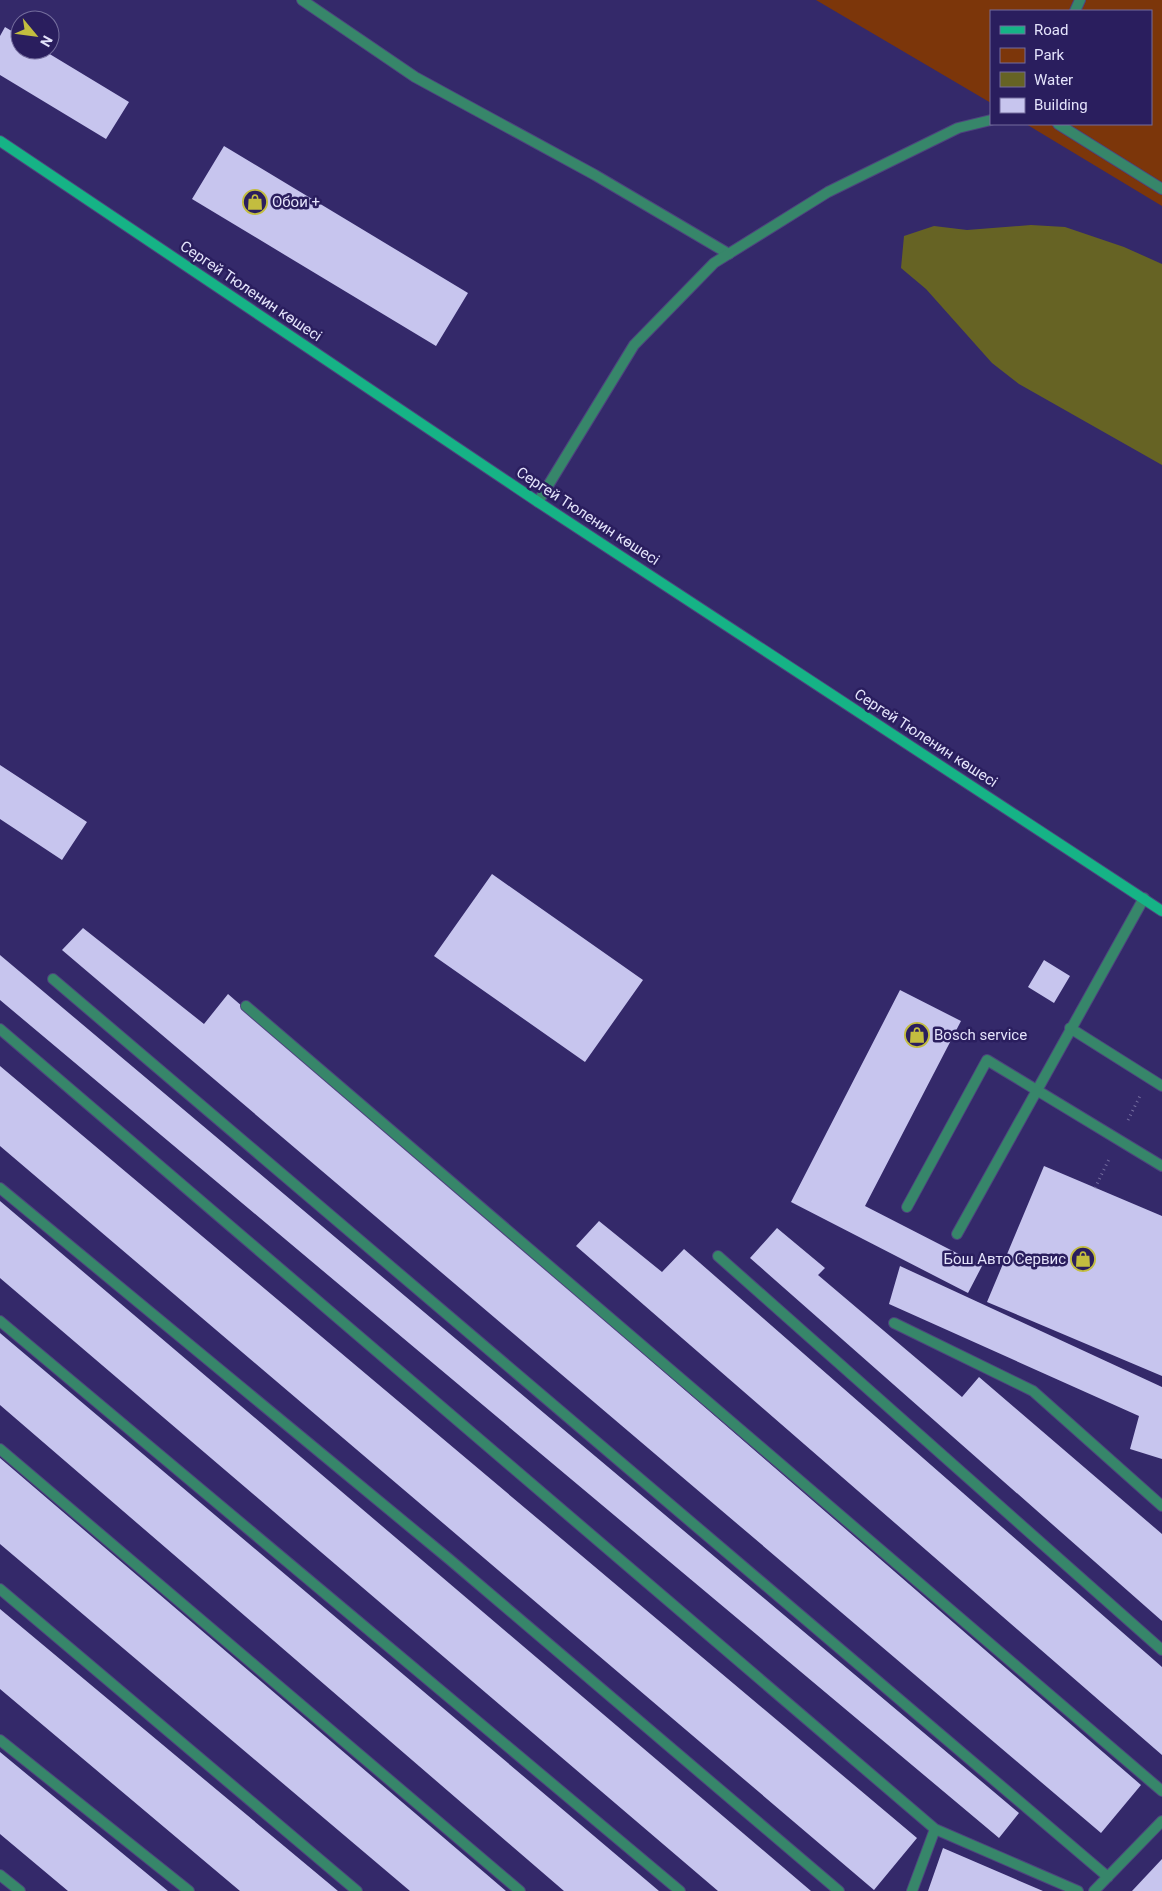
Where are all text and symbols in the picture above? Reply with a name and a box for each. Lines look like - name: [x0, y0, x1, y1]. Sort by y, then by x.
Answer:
- north arrow: [10, 10, 60, 60]
- legend: [990, 10, 1152, 125]
- text: Road: [1034, 21, 1068, 39]
- text: N: [37, 33, 56, 50]
- text: Park: [1034, 46, 1065, 64]
- text: Water: [1034, 71, 1073, 89]
- text: Building: [1034, 96, 1088, 114]
- shop icon: Обои +: [242, 189, 268, 215]
- place label: Обои +: [272, 193, 320, 211]
- street label: Сергей Тюленин көшесі: [177, 237, 325, 345]
- street label: Сергей Тюленин көшесі: [513, 463, 663, 569]
- street label: Сергей Тюленин көшесі: [851, 685, 1001, 791]
- shop icon: Bosch service: [904, 1022, 930, 1048]
- place label: Bosch service: [934, 1026, 1027, 1044]
- shop icon: Бош Авто Сервис: [1070, 1246, 1096, 1272]
- place label: Бош Авто Сервис: [943, 1250, 1066, 1268]

